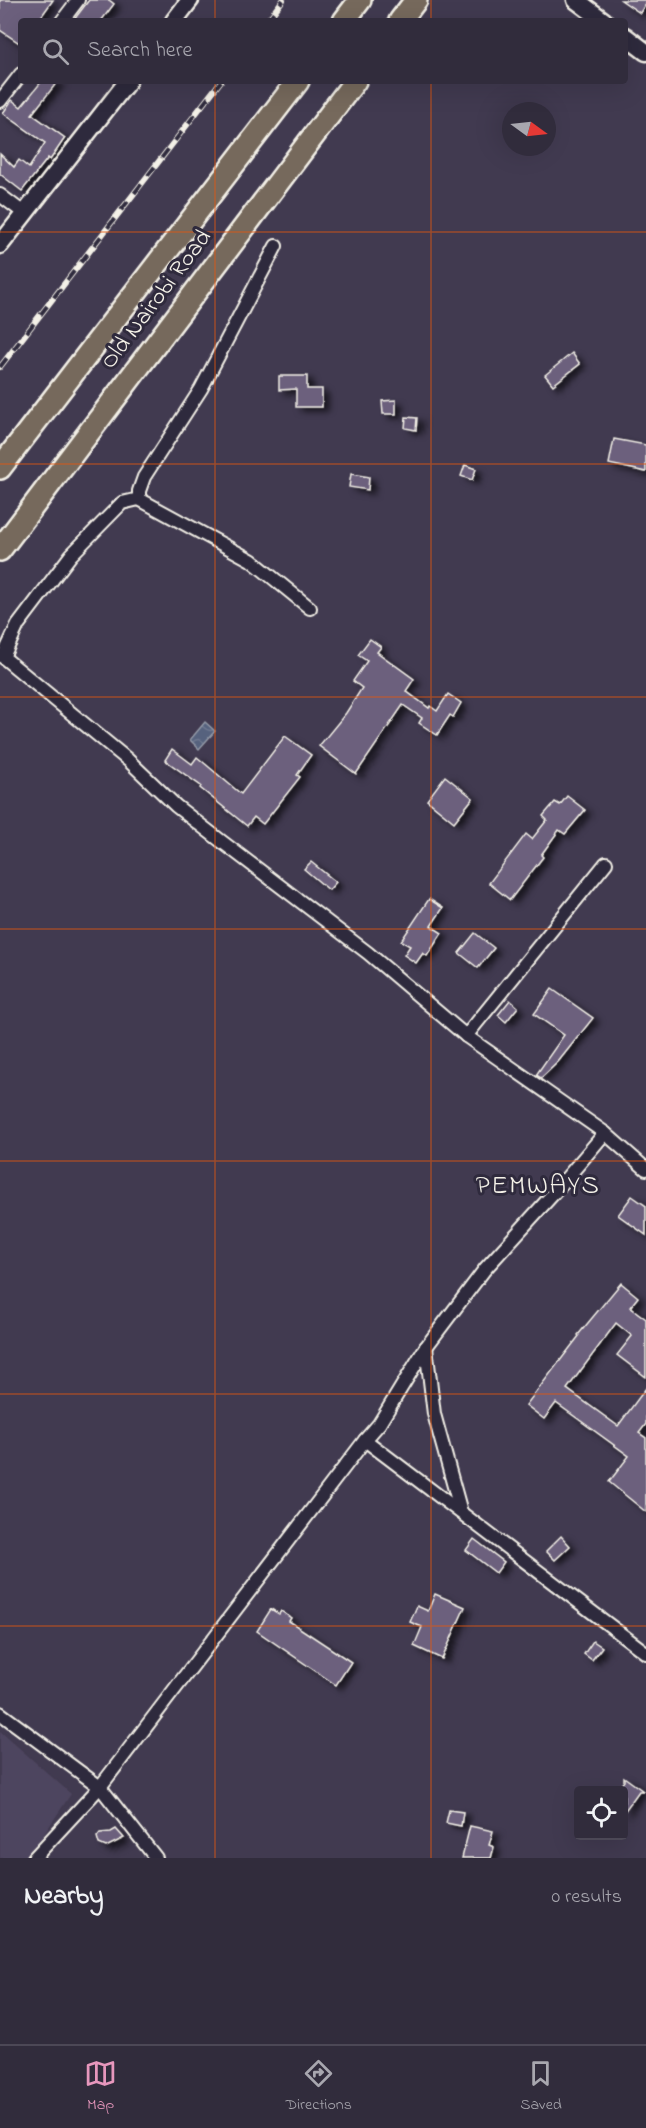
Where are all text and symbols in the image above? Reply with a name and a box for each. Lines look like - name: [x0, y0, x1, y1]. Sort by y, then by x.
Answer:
- search box: [18, 18, 628, 84]
- icon: search: [39, 35, 72, 68]
- text: Search here: [87, 35, 192, 67]
- north arrow: [502, 102, 556, 156]
- street label: Old Nairobi Road: [93, 222, 222, 377]
- district label: PEMWAYS: [476, 1167, 600, 1206]
- map controls: [574, 1786, 628, 1840]
- button: locate: [574, 1786, 628, 1840]
- text: Nearby: [24, 1878, 103, 1916]
- text: 0 results: [551, 1883, 622, 1912]
- tab: Map: [84, 2057, 117, 2117]
- tab: Directions: [285, 2057, 352, 2117]
- tab: Saved: [520, 2057, 562, 2117]

